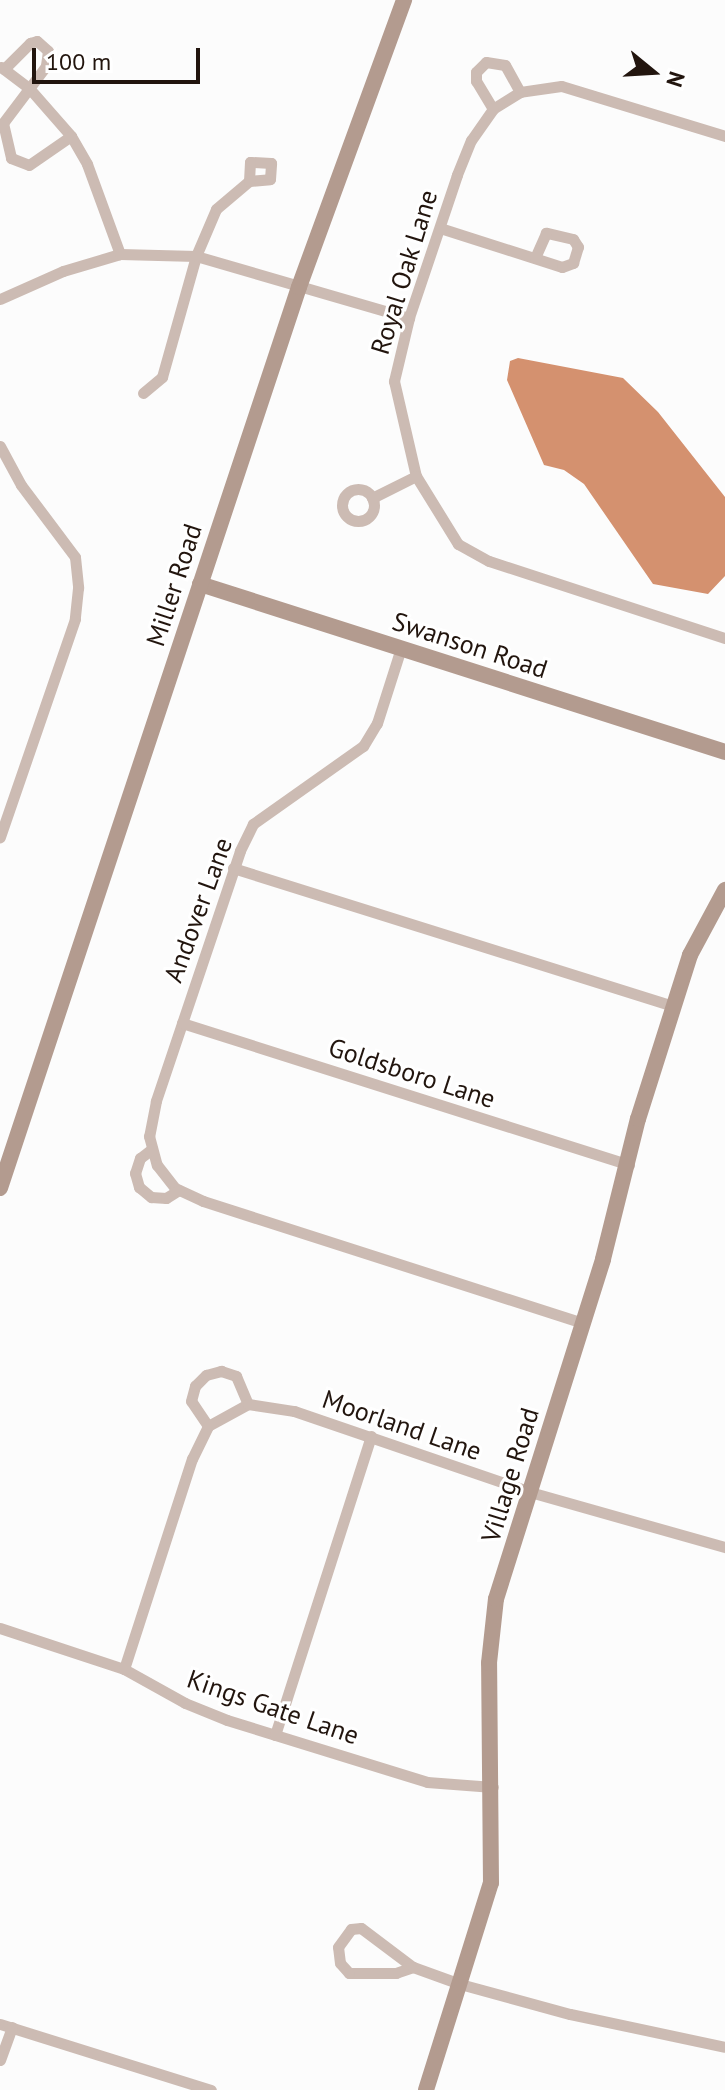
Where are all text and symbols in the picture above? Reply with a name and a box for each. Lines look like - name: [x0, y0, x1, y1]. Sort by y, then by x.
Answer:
- scale bar: [36, 32, 204, 82]
- north arrow: [613, 32, 693, 112]
- text: 100 m: [46, 46, 111, 77]
- text: N: [660, 68, 691, 91]
- street label: Royal Oak Lane: [364, 186, 444, 358]
- street label: Miller Road: [140, 520, 208, 650]
- street label: Swanson Road: [389, 605, 551, 685]
- street label: Andover Lane: [157, 833, 239, 987]
- street label: Goldsboro Lane: [325, 1031, 499, 1115]
- street label: Moorland Lane: [318, 1383, 486, 1467]
- street label: Village Road: [475, 1404, 545, 1546]
- street label: Kings Gate Lane: [183, 1663, 363, 1751]

